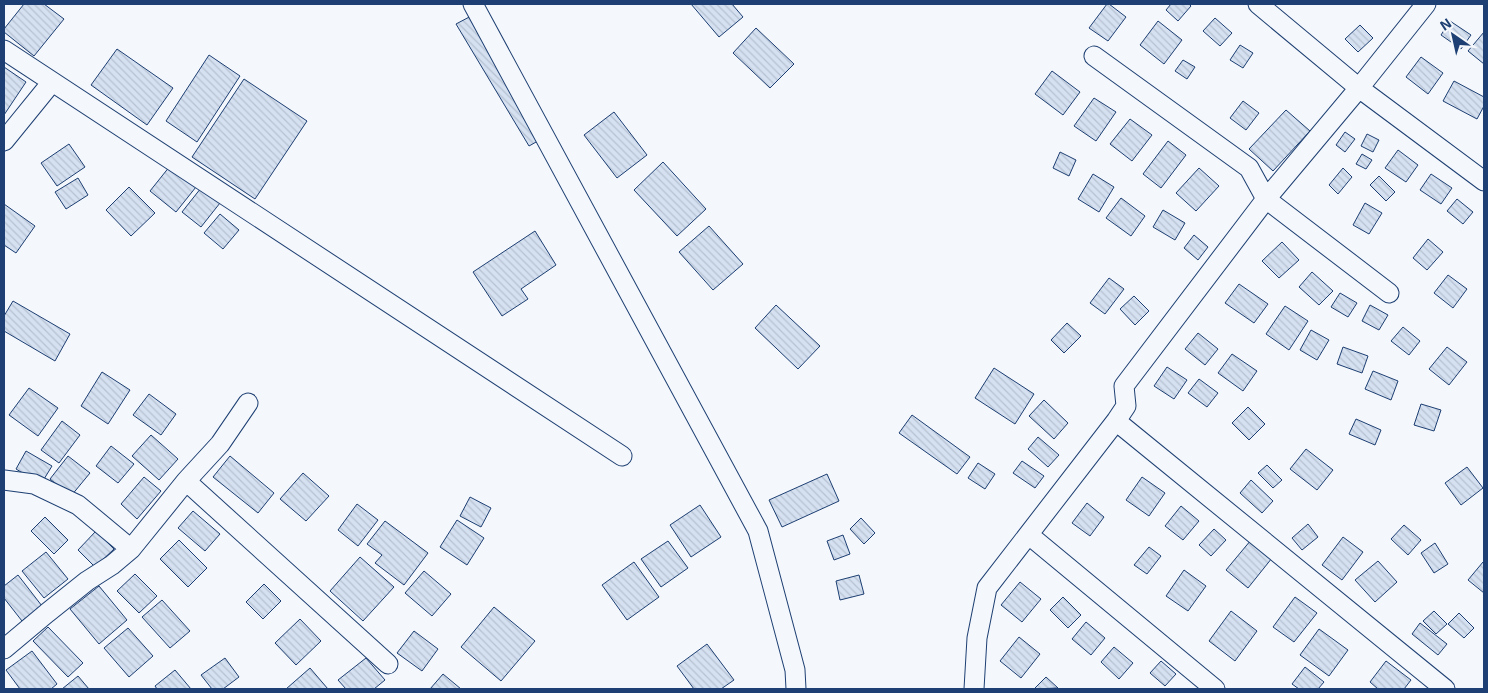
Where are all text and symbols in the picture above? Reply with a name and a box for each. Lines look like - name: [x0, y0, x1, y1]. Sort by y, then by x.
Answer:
- north arrow: [1428, 10, 1478, 60]
- text: N: [1437, 14, 1454, 34]

